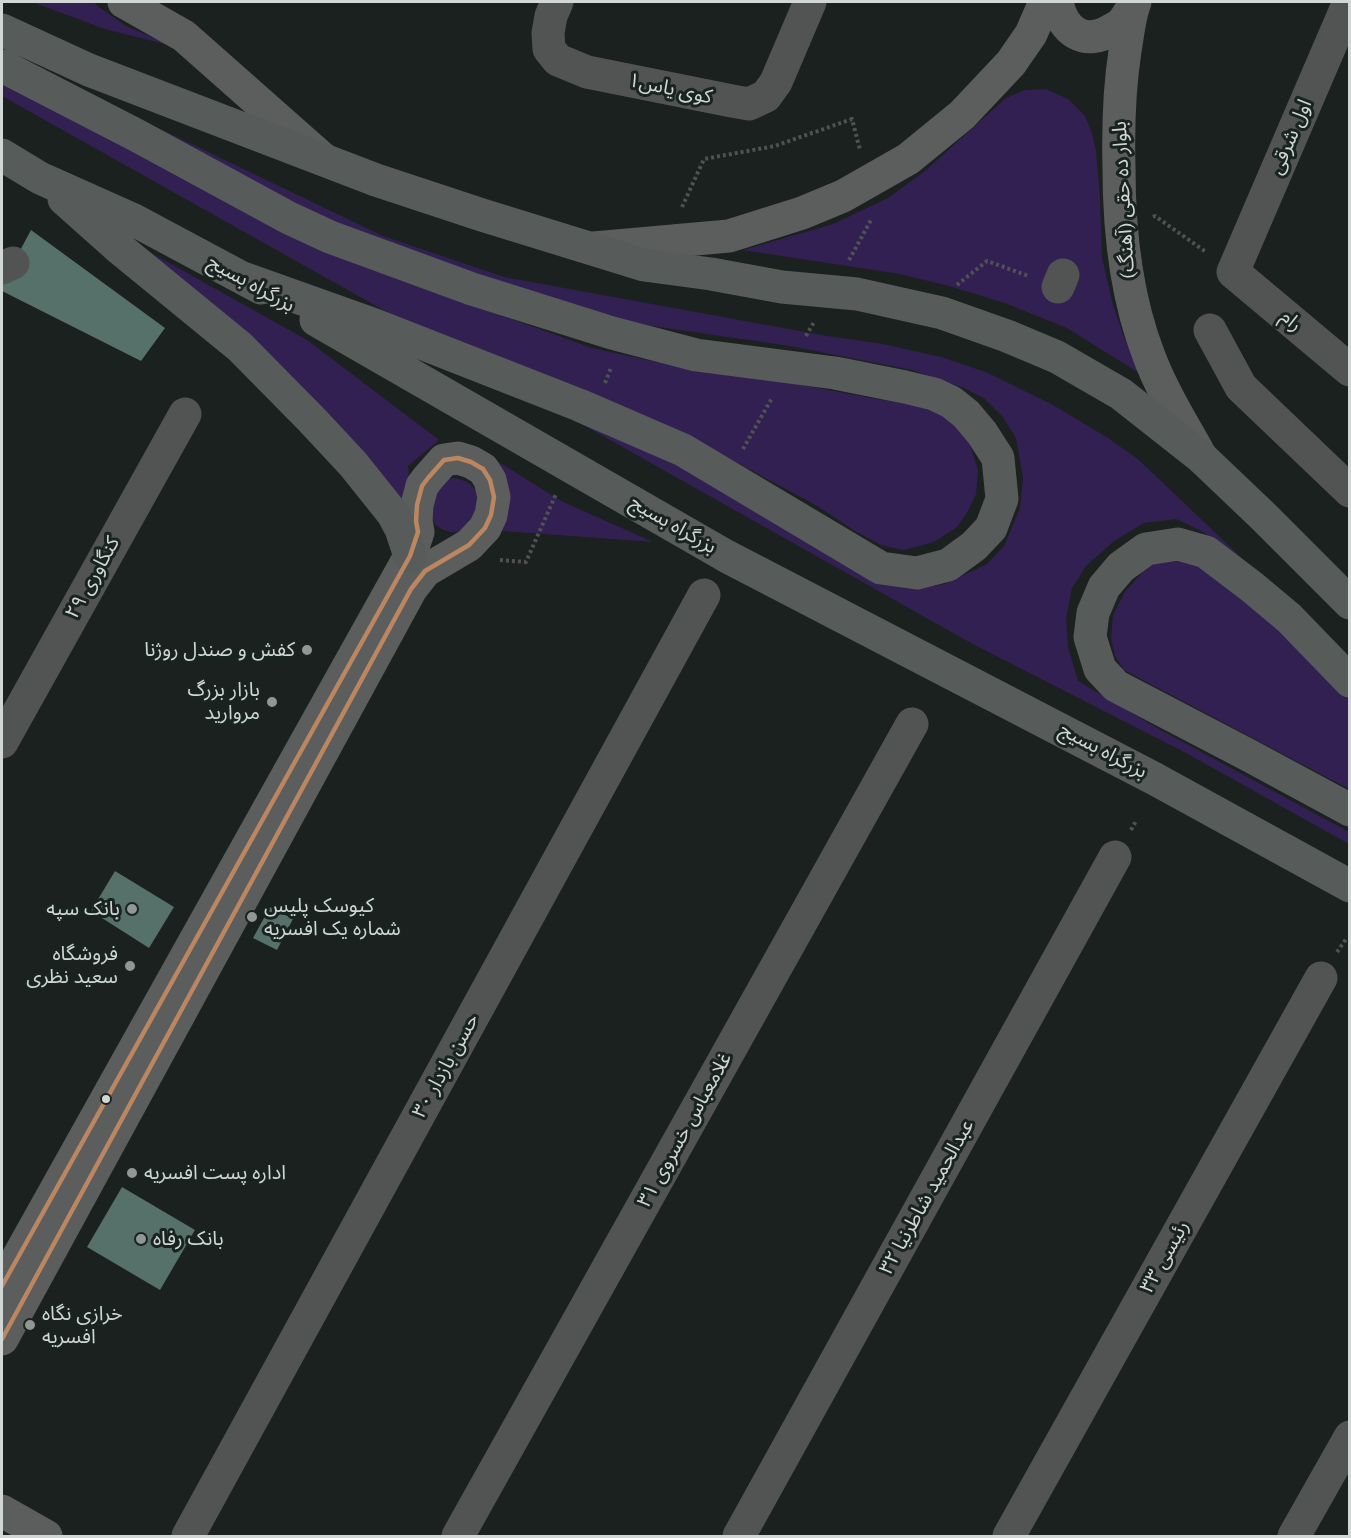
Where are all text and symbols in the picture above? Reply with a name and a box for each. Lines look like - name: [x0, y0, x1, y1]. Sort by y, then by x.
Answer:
- street label: کوی یاس۱: [626, 68, 714, 110]
- street label: اول شرقی: [1264, 96, 1318, 178]
- street label: بلوار ده حقی (آهنگ): [1108, 121, 1140, 279]
- street label: بزرگراه بسیج: [203, 250, 299, 318]
- street label: رام: [1275, 305, 1307, 337]
- street label: بزرگراه بسیج: [625, 491, 721, 559]
- street label: کنگاوری ۲۹: [61, 533, 125, 623]
- place label: کفش و صندل روژنا: [144, 638, 295, 662]
- marker: کفش و صندل روژنا: [300, 643, 314, 657]
- place label: بازار بزرگ مروارید: [188, 678, 260, 725]
- marker: بازار بزرگ مروارید: [265, 695, 279, 709]
- street label: بزرگراه بسیج: [1055, 718, 1151, 784]
- place label: کیوسک پلیس شماره یک افسریه: [264, 894, 401, 941]
- place label: بانک سپه: [46, 897, 120, 921]
- marker: بانک سپه: [125, 902, 139, 916]
- marker: کیوسک پلیس شماره یک افسریه: [245, 910, 259, 924]
- place label: فروشگاه سعید نظری: [26, 942, 118, 989]
- marker: فروشگاه سعید نظری: [123, 959, 137, 973]
- street label: حسن بازدار ۳۰: [407, 1010, 485, 1122]
- street label: غلامعباس خسروی ۳۱: [633, 1048, 737, 1212]
- unlabelled marker: [100, 1093, 112, 1105]
- street label: عبدالحمید شاطرنیا ۳۲: [874, 1115, 980, 1279]
- place label: اداره پست افسریه: [144, 1161, 286, 1185]
- marker: اداره پست افسریه: [125, 1166, 139, 1180]
- street label: رئیسی ۳۳: [1135, 1217, 1195, 1297]
- place label: بانک رفاه: [153, 1227, 224, 1251]
- marker: بانک رفاه: [134, 1232, 148, 1246]
- place label: خرازی نگاه افسریه: [42, 1302, 123, 1349]
- marker: خرازی نگاه افسریه: [23, 1318, 37, 1332]

